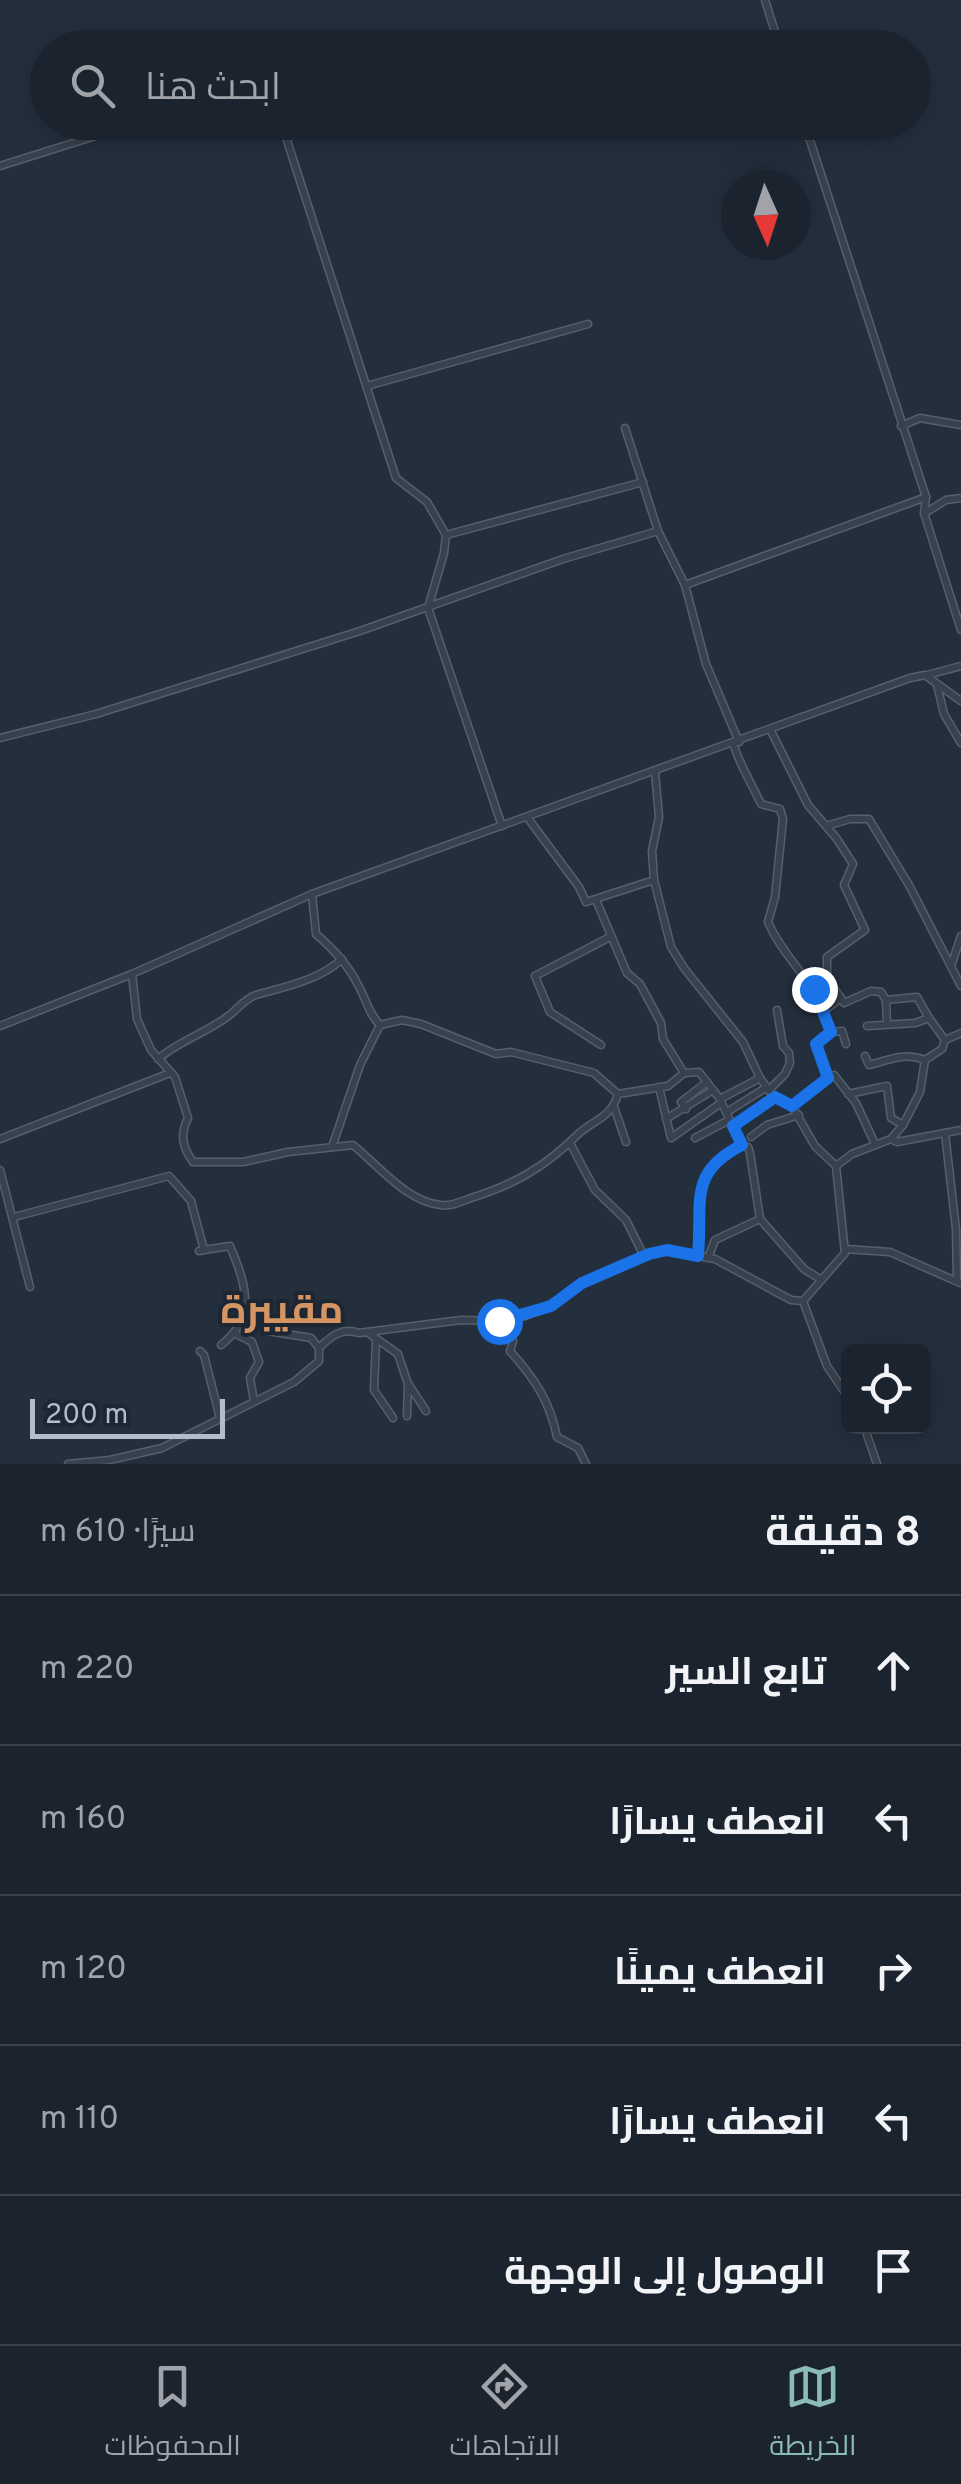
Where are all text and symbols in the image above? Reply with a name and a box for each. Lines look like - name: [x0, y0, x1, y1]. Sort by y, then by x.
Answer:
- search box: [30, 30, 931, 140]
- icon: search: [65, 58, 120, 113]
- text: ابحث هنا: [145, 65, 281, 114]
- north arrow: [721, 170, 811, 260]
- route end: [792, 967, 838, 1013]
- district label: مقيبرة: [221, 1288, 344, 1338]
- route start: [477, 1299, 523, 1345]
- map controls: [841, 1344, 931, 1434]
- button: locate: [841, 1344, 931, 1434]
- scale bar: [30, 1394, 225, 1438]
- text: 200 m: [45, 1398, 128, 1434]
- text: 8 دقيقة: [765, 1508, 921, 1561]
- text: سيرًا · 610 m: [40, 1513, 195, 1553]
- icon: ahead: [866, 1643, 921, 1698]
- text: 220 m: [40, 1650, 134, 1690]
- text: تابع السير: [665, 1650, 826, 1699]
- icon: left: [866, 1793, 921, 1848]
- text: 160 m: [40, 1800, 126, 1840]
- text: انعطف يسارًا: [609, 1800, 826, 1849]
- icon: right: [866, 1943, 921, 1998]
- text: 120 m: [40, 1950, 127, 1990]
- text: انعطف يمينًا: [614, 1950, 826, 1999]
- icon: left: [866, 2093, 921, 2148]
- text: 110 m: [40, 2100, 119, 2140]
- text: انعطف يسارًا: [609, 2100, 826, 2149]
- icon: arrive: [866, 2243, 921, 2298]
- text: الوصول إلى الوجهة: [504, 2250, 826, 2299]
- tab: المحفوظات: [104, 2359, 241, 2471]
- tab: الاتجاهات: [450, 2359, 560, 2471]
- tab: الخريطة: [769, 2359, 857, 2471]

